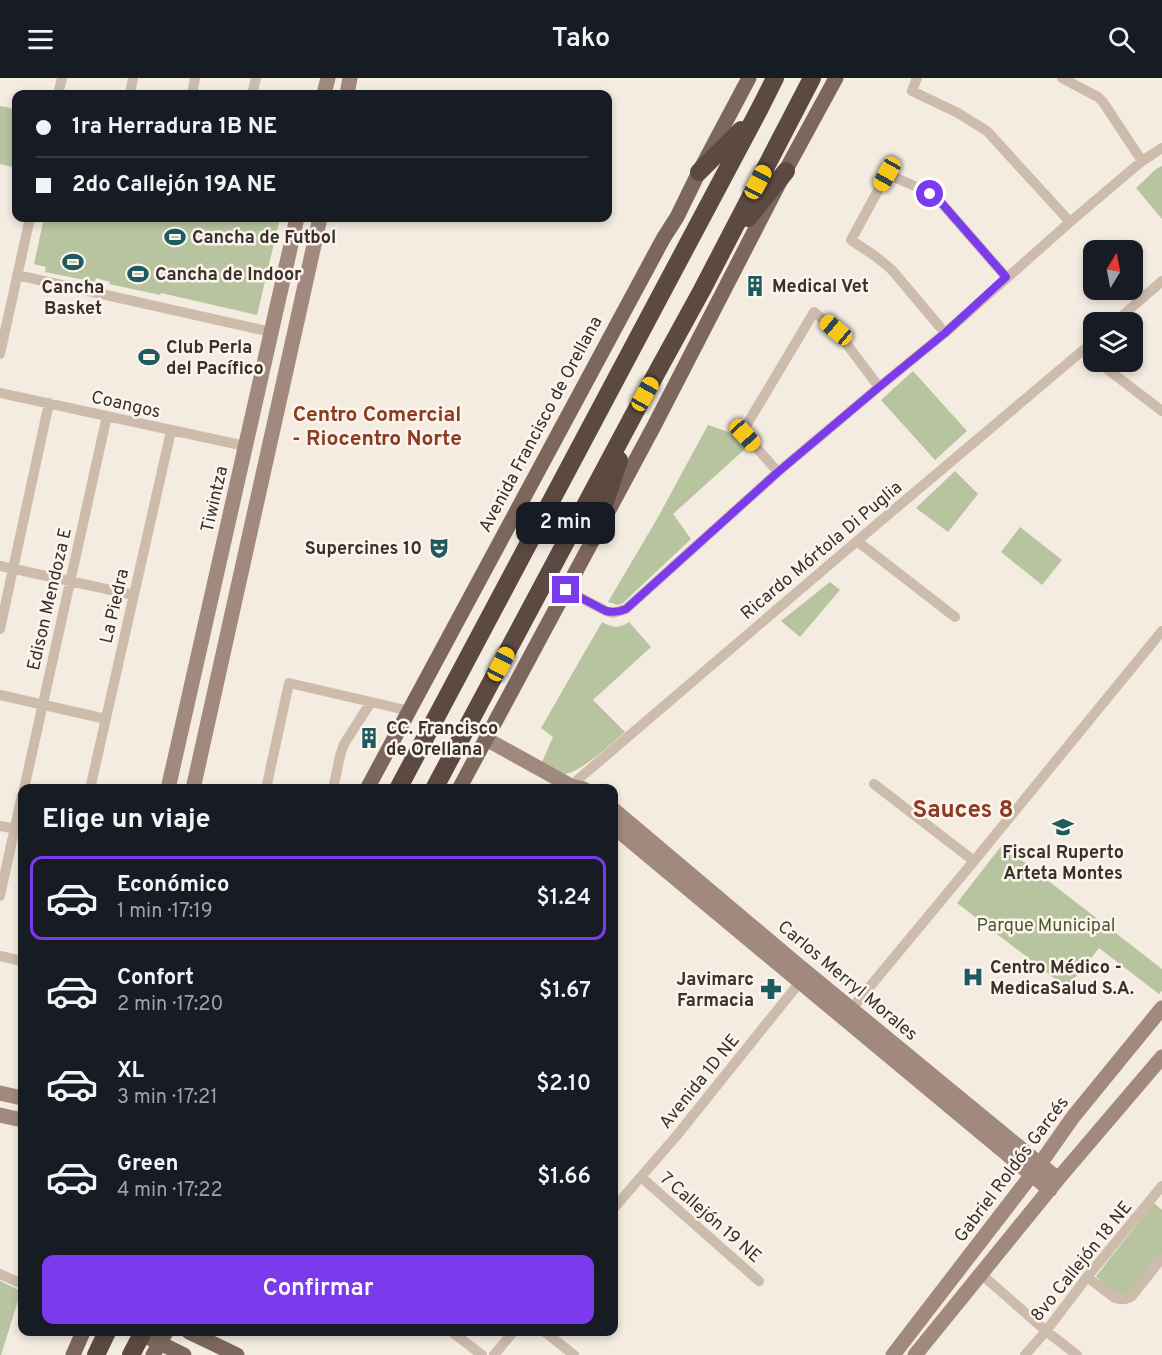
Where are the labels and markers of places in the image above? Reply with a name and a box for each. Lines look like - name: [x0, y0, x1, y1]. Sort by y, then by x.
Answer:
- sports icon: Cancha de Futbol: [163, 225, 187, 249]
- place label: Cancha de Futbol: [192, 227, 336, 250]
- sports icon: Cancha Basket: [61, 250, 85, 274]
- sports icon: Cancha de Indoor: [126, 262, 150, 286]
- place label: Cancha de Indoor: [155, 264, 302, 287]
- building icon: Medical Vet: [743, 274, 767, 298]
- place label: Medical Vet: [772, 276, 869, 299]
- place label: Cancha Basket: [42, 277, 104, 321]
- place label: Club Perla del Pacífico: [166, 337, 264, 381]
- sports icon: Club Perla del Pacífico: [137, 345, 161, 369]
- theatre icon: Supercines 10: [427, 536, 451, 560]
- place label: Supercines 10: [305, 538, 422, 561]
- place label: CC. Francisco de Orellana: [386, 718, 498, 762]
- building icon: CC. Francisco de Orellana: [357, 726, 381, 750]
- school or university icon: Fiscal Ruperto Arteta Montes: [1051, 815, 1075, 839]
- place label: Fiscal Ruperto Arteta Montes: [1002, 842, 1124, 886]
- place label: Centro Médico - MedicaSalud S.A.: [990, 957, 1134, 1001]
- hospital icon: Centro Médico - MedicaSalud S.A.: [961, 965, 985, 989]
- place label: Javimarc Farmacia: [676, 969, 754, 1013]
- pharmacy icon: Javimarc Farmacia: [759, 977, 783, 1001]

